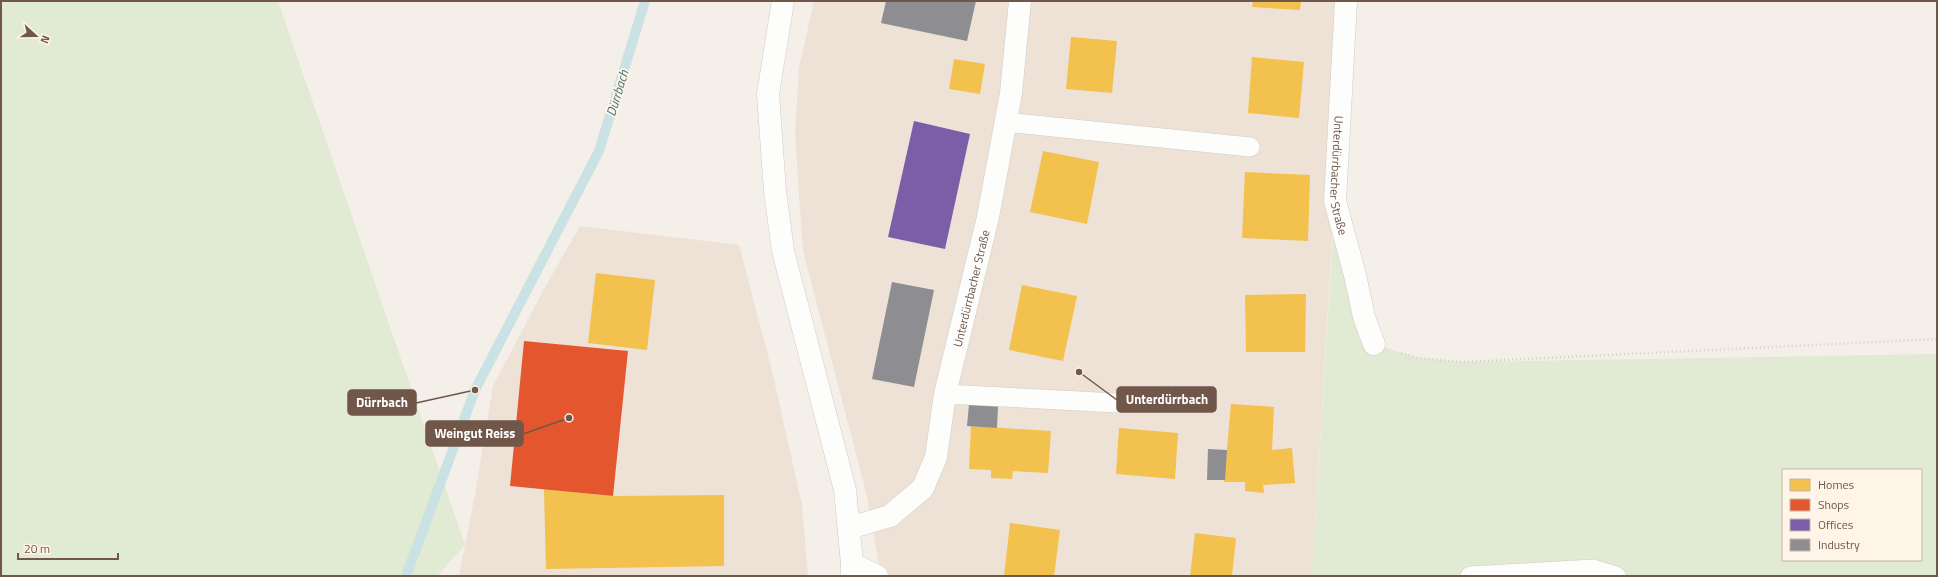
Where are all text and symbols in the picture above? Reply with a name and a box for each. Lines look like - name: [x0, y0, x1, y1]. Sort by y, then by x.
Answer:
- north arrow: [16, 16, 56, 56]
- text: N: [37, 33, 54, 46]
- water label: Dürrbach: [601, 67, 634, 119]
- street label: Unterdürrbacher Straße: [1325, 115, 1353, 237]
- street label: Unterdürrbacher Straße: [947, 228, 994, 349]
- callout: Unterdürrbach: [1117, 387, 1216, 412]
- text: Unterdürrbach: [1126, 389, 1208, 409]
- callout: Dürrbach: [348, 390, 416, 415]
- text: Dürrbach: [356, 392, 408, 412]
- callout: Weingut Reiss: [426, 421, 523, 446]
- text: Weingut Reiss: [435, 423, 515, 443]
- legend: [1782, 469, 1922, 561]
- text: Homes: [1818, 475, 1854, 494]
- text: Shops: [1818, 495, 1850, 514]
- text: Offices: [1818, 515, 1854, 534]
- scale bar: [18, 535, 118, 561]
- text: Industry: [1818, 535, 1860, 554]
- text: 20 m: [24, 539, 50, 558]

